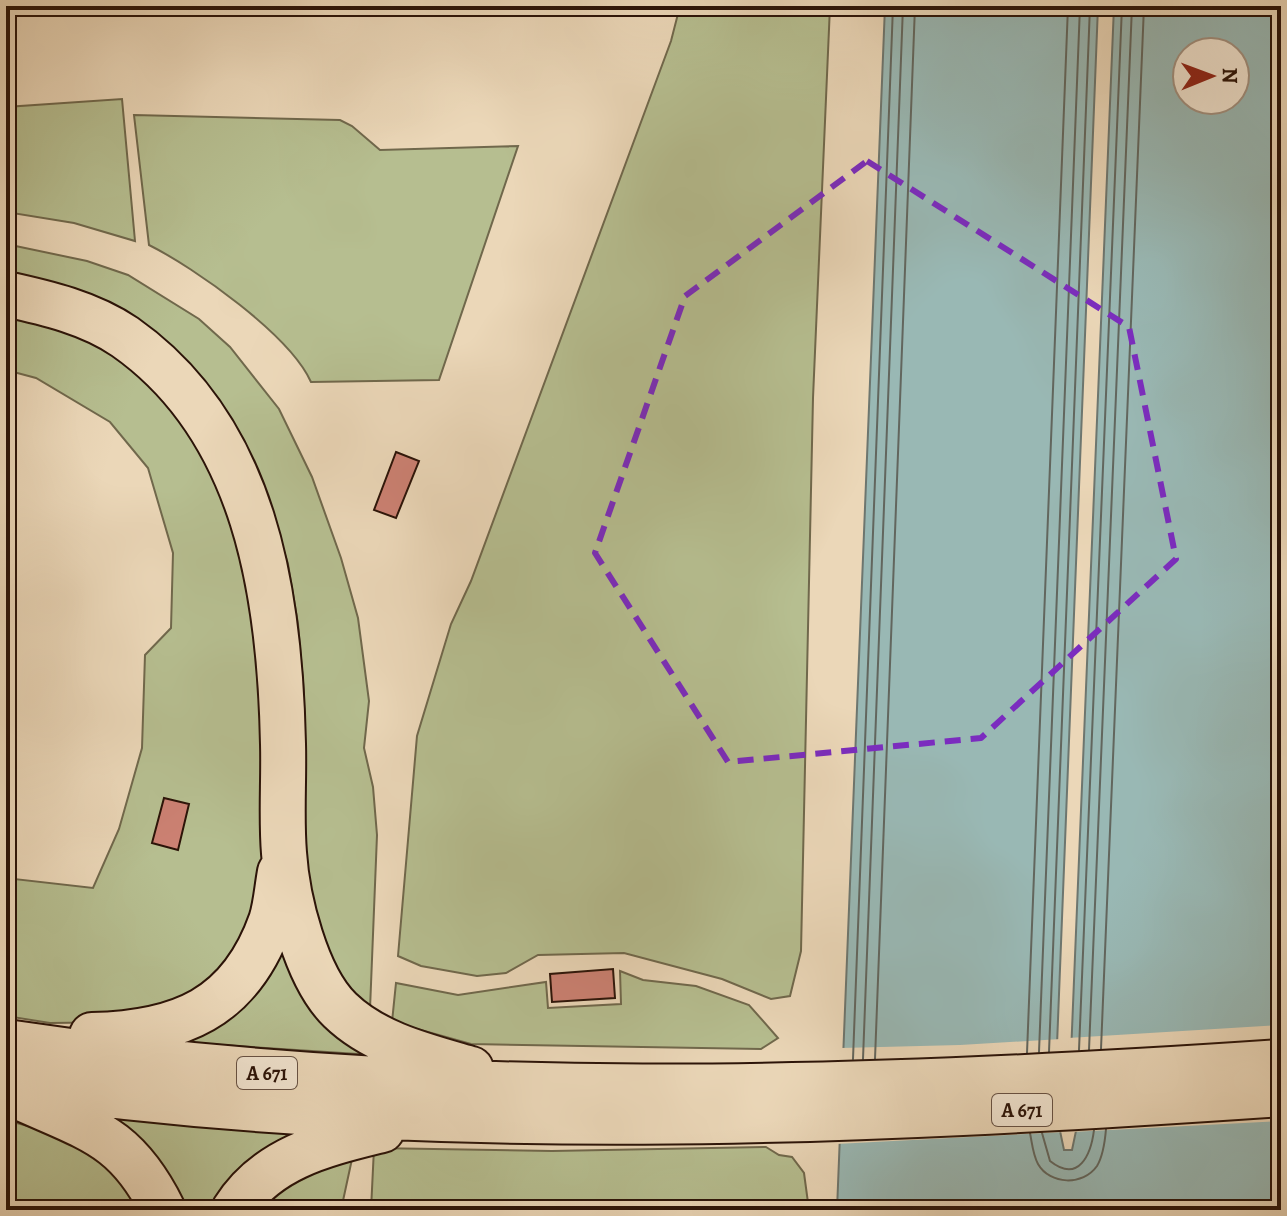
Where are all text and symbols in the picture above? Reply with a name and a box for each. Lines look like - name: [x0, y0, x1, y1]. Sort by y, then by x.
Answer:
- north arrow: [1171, 36, 1251, 116]
- text: N: [1215, 67, 1245, 84]
- road number: A 671: [237, 1057, 297, 1089]
- road number: A 671: [992, 1094, 1052, 1126]

